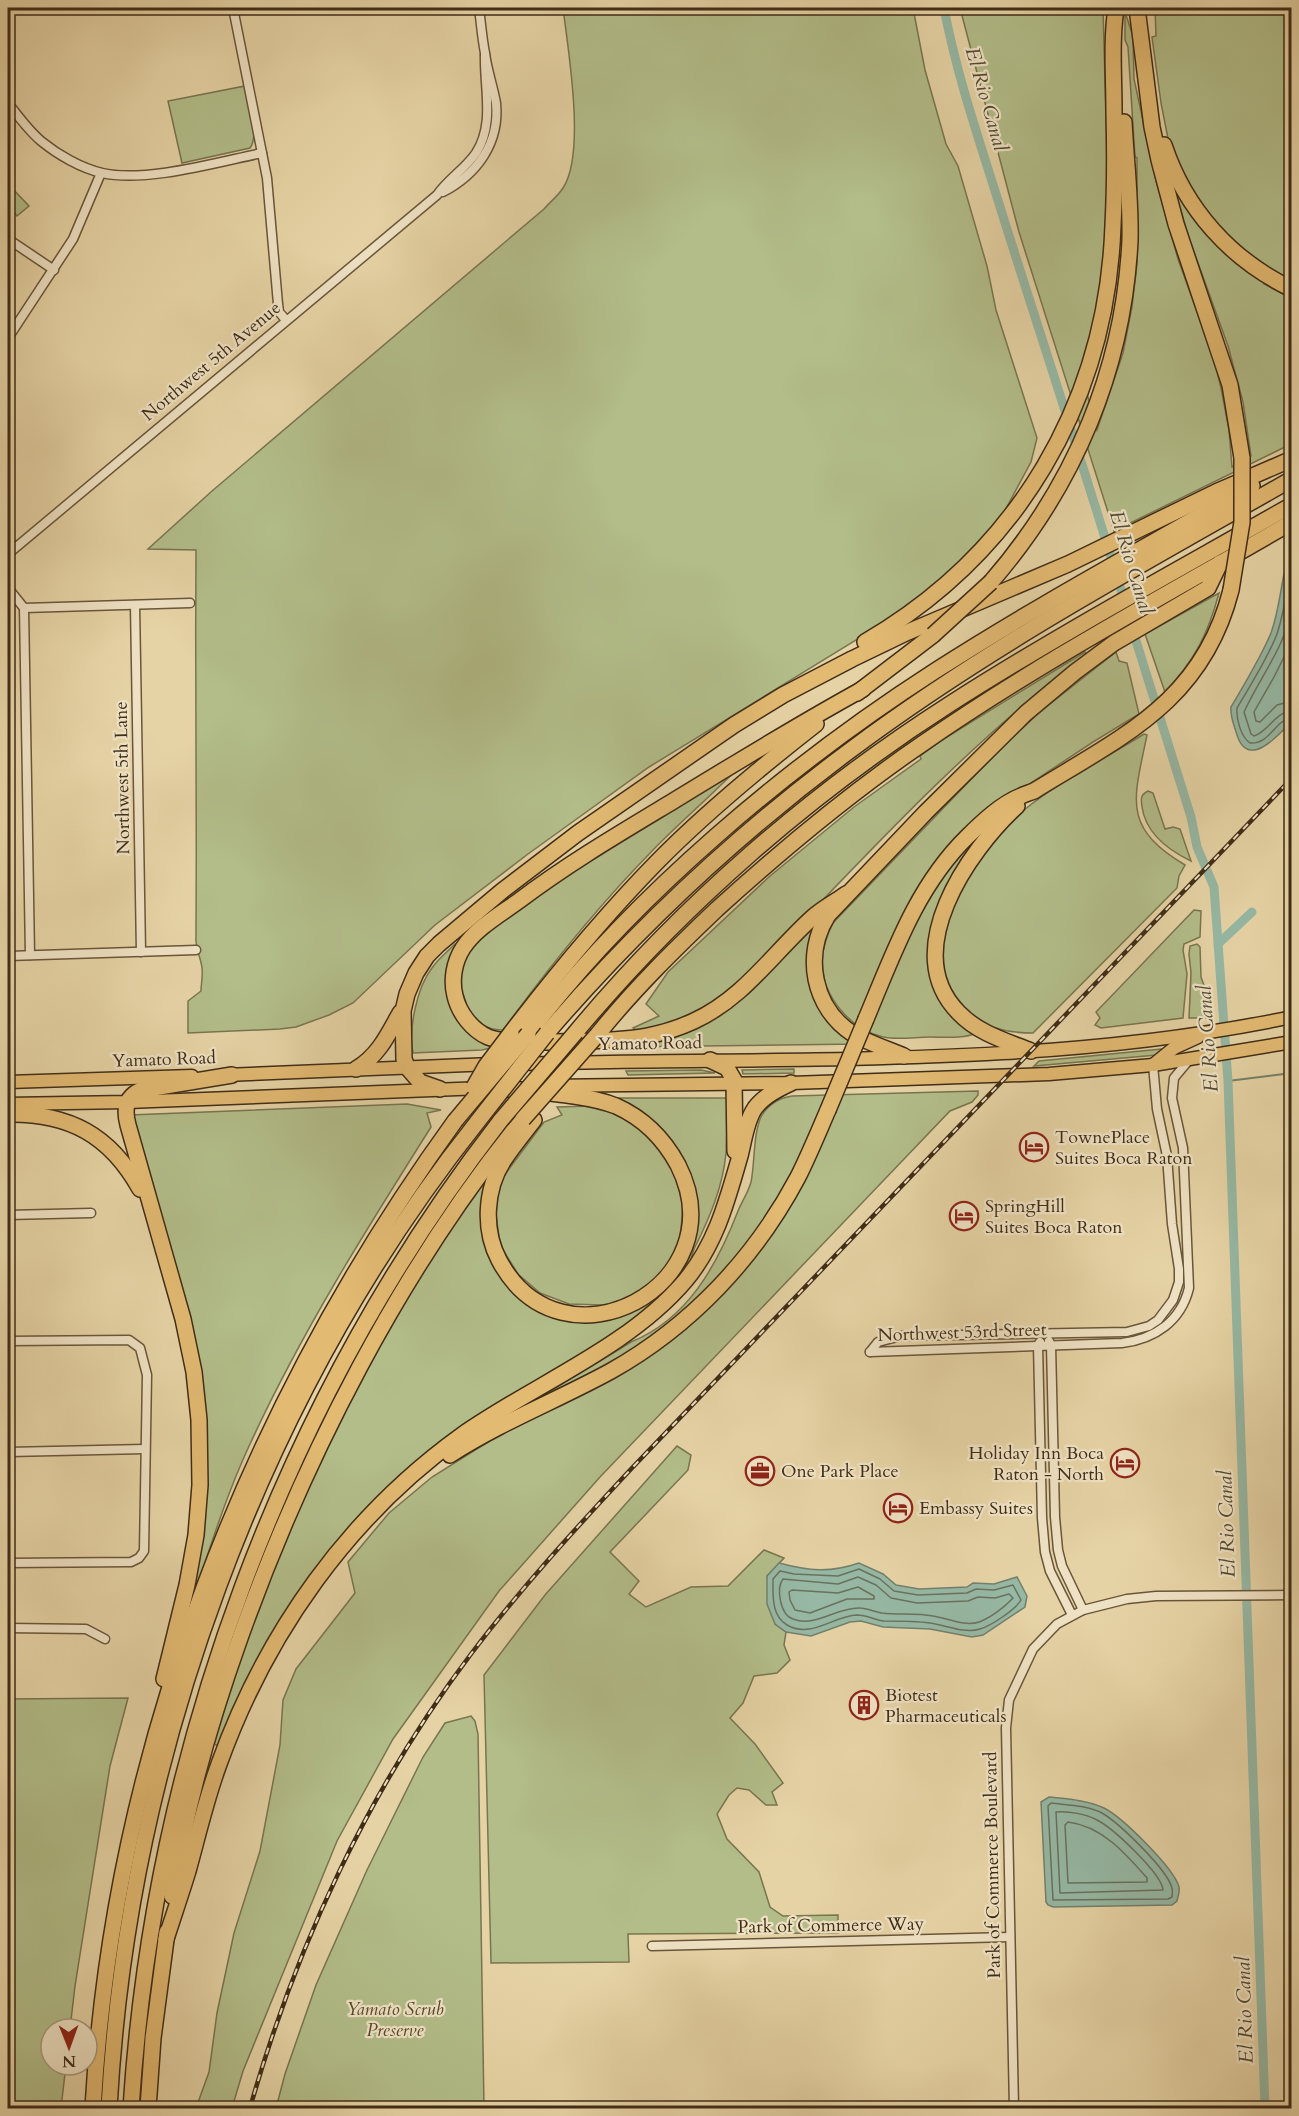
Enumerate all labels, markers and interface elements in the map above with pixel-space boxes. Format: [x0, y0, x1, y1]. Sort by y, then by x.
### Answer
water label: El Rio Canal [959, 44, 1014, 155]
street label: Northwest 5th Avenue [137, 296, 286, 427]
water label: El Rio Canal [1103, 507, 1160, 618]
street label: Northwest 5th Lane [109, 701, 136, 855]
water label: El Rio Canal [1190, 984, 1225, 1093]
street label: Yamato Road [598, 1030, 703, 1057]
street label: Yamato Road [112, 1045, 217, 1074]
place label: TownePlace Suites Boca Raton [1055, 1125, 1193, 1171]
hotel icon: TownePlace Suites Boca Raton [1018, 1131, 1050, 1163]
place label: SpringHill Suites Boca Raton [985, 1194, 1123, 1240]
hotel icon: SpringHill Suites Boca Raton [948, 1200, 980, 1232]
street label: Northwest 53rd Street [877, 1317, 1047, 1348]
place label: Holiday Inn Boca Raton - North [968, 1441, 1104, 1487]
hotel icon: Holiday Inn Boca Raton - North [1109, 1447, 1141, 1479]
office icon: One Park Place [744, 1455, 776, 1487]
place label: One Park Place [781, 1459, 899, 1484]
water label: El Rio Canal [1211, 1470, 1242, 1578]
hotel icon: Embassy Suites [882, 1492, 914, 1524]
place label: Embassy Suites [919, 1496, 1033, 1521]
place label: Biotest Pharmaceuticals [885, 1683, 1006, 1729]
building icon: Biotest Pharmaceuticals [848, 1689, 880, 1721]
street label: Park of Commerce Boulevard [978, 1751, 1007, 1979]
street label: Park of Commerce Way [738, 1911, 925, 1940]
water label: El Rio Canal [1229, 1956, 1260, 2064]
park label: Yamato Scrub Preserve [346, 1997, 444, 2043]
north arrow [39, 2017, 99, 2077]
text: N [62, 2050, 76, 2072]

